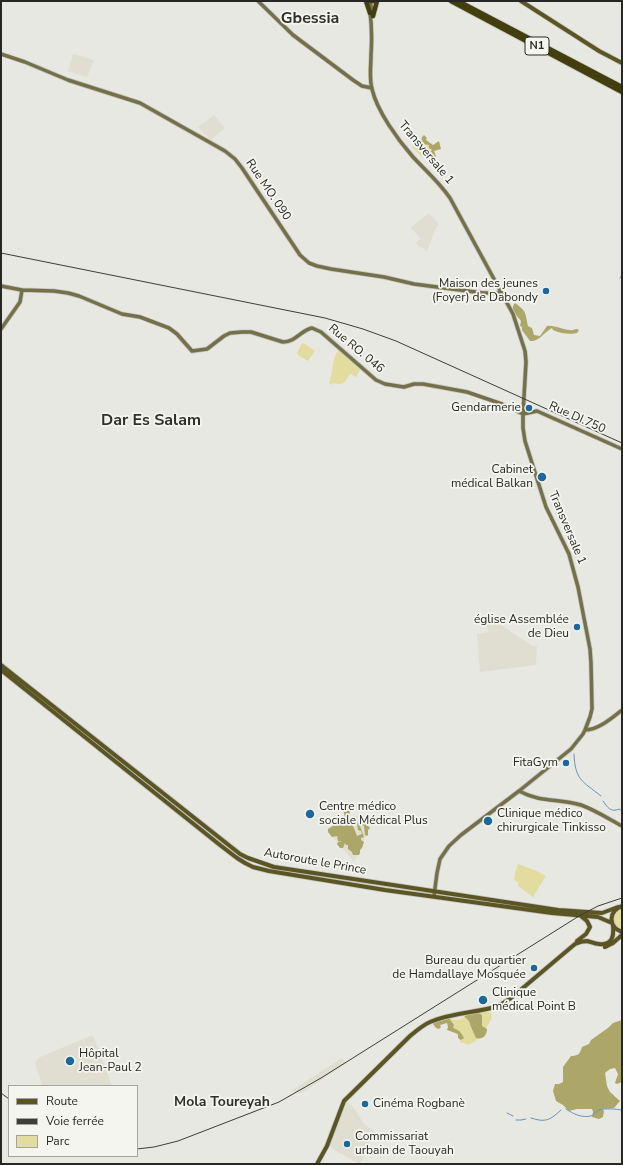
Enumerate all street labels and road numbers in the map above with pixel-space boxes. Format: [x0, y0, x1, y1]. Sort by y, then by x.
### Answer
road number: N1 [525, 37, 549, 55]
street label: Transversale 1 [395, 118, 457, 188]
street label: Rue MO. 090 [242, 157, 294, 223]
street label: Rue RO. 046 [325, 322, 387, 376]
street label: Rue DI.750 [546, 399, 608, 437]
street label: Transversale 1 [545, 489, 589, 567]
street label: Autoroute le Prince [263, 846, 367, 878]

